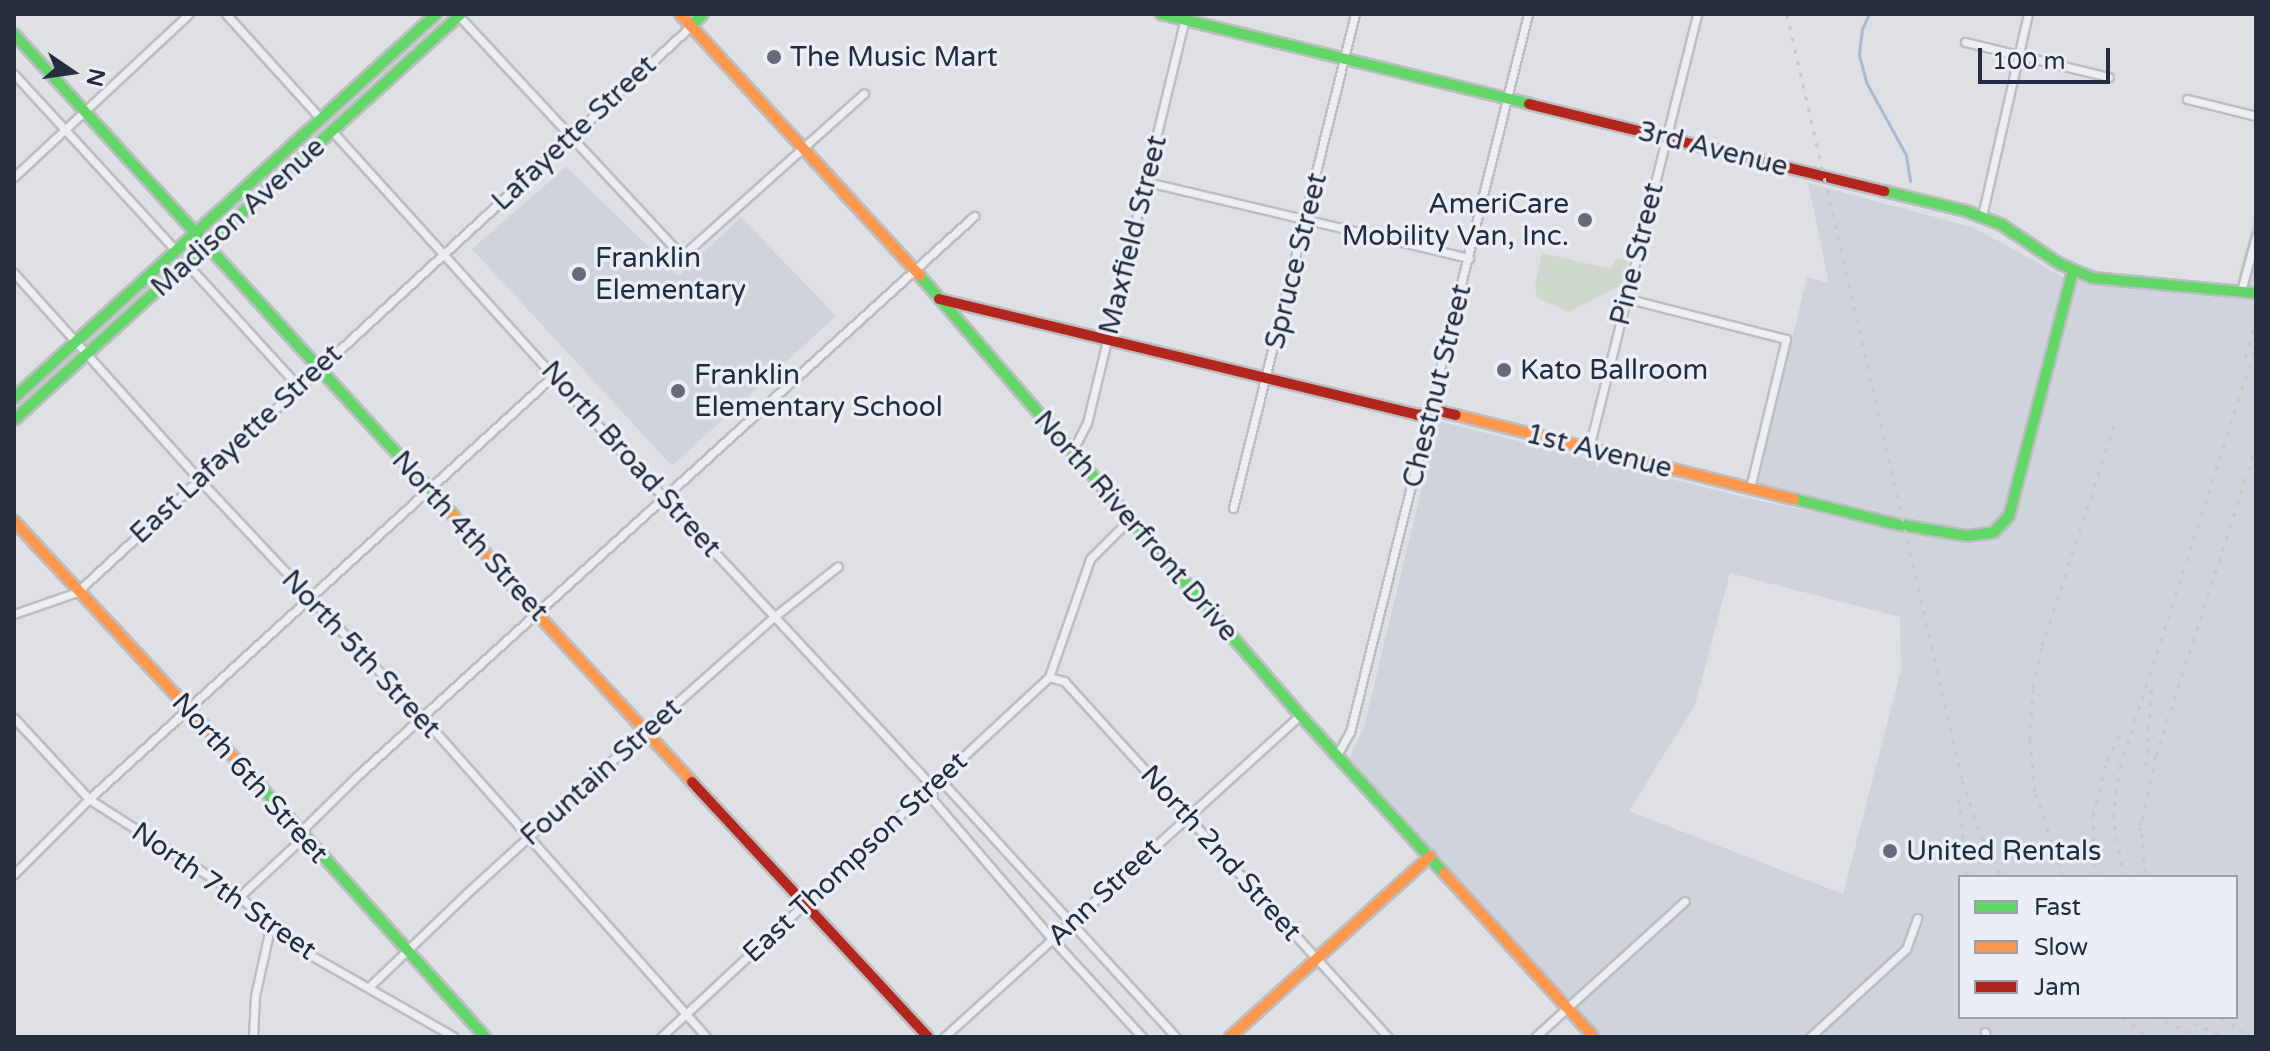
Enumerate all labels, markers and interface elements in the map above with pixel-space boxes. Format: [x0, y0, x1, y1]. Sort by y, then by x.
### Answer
north arrow [32, 32, 112, 112]
scale bar [1982, 32, 2114, 82]
place label: The Music Mart [790, 40, 998, 74]
text: 100 m [1992, 47, 2066, 76]
street label: Lafayette Street [485, 48, 663, 218]
marker: The Music Mart [765, 48, 783, 66]
text: N [81, 66, 110, 89]
street label: 3rd Avenue [1635, 114, 1791, 184]
street label: Madison Avenue [144, 130, 332, 304]
street label: Maxfield Street [1092, 132, 1174, 338]
street label: Spruce Street [1258, 169, 1334, 353]
street label: Pine Street [1603, 179, 1671, 329]
place label: AmeriCare Mobility Van, Inc. [1342, 187, 1569, 253]
marker: AmeriCare Mobility Van, Inc. [1576, 211, 1594, 229]
place label: Franklin Elementary [595, 241, 746, 307]
marker: Franklin Elementary [570, 265, 588, 283]
street label: Chestnut Street [1395, 281, 1479, 491]
street label: East Lafayette Street [123, 337, 349, 551]
place label: Kato Ballroom [1520, 353, 1708, 387]
street label: North Broad Street [534, 354, 728, 564]
place label: Franklin Elementary School [694, 358, 943, 424]
marker: Kato Ballroom [1495, 361, 1513, 379]
marker: Franklin Elementary School [669, 382, 687, 400]
street label: North Riverfront Drive [1027, 404, 1245, 648]
street label: 1st Avenue [1523, 417, 1675, 485]
street label: North 4th Street [385, 444, 555, 628]
street label: North 5th Street [275, 563, 447, 745]
street label: North 6th Street [165, 686, 335, 870]
street label: Fountain Street [514, 691, 688, 853]
street label: East Thompson Street [736, 745, 974, 969]
street label: North 2nd Street [1133, 758, 1309, 948]
street label: North 7th Street [125, 815, 323, 967]
street label: Ann Street [1041, 831, 1167, 953]
place label: United Rentals [1906, 834, 2101, 868]
marker: United Rentals [1881, 842, 1899, 860]
legend [1958, 875, 2238, 1019]
text: Fast [2034, 893, 2081, 922]
text: Slow [2034, 933, 2088, 962]
text: Jam [2034, 973, 2081, 1002]

